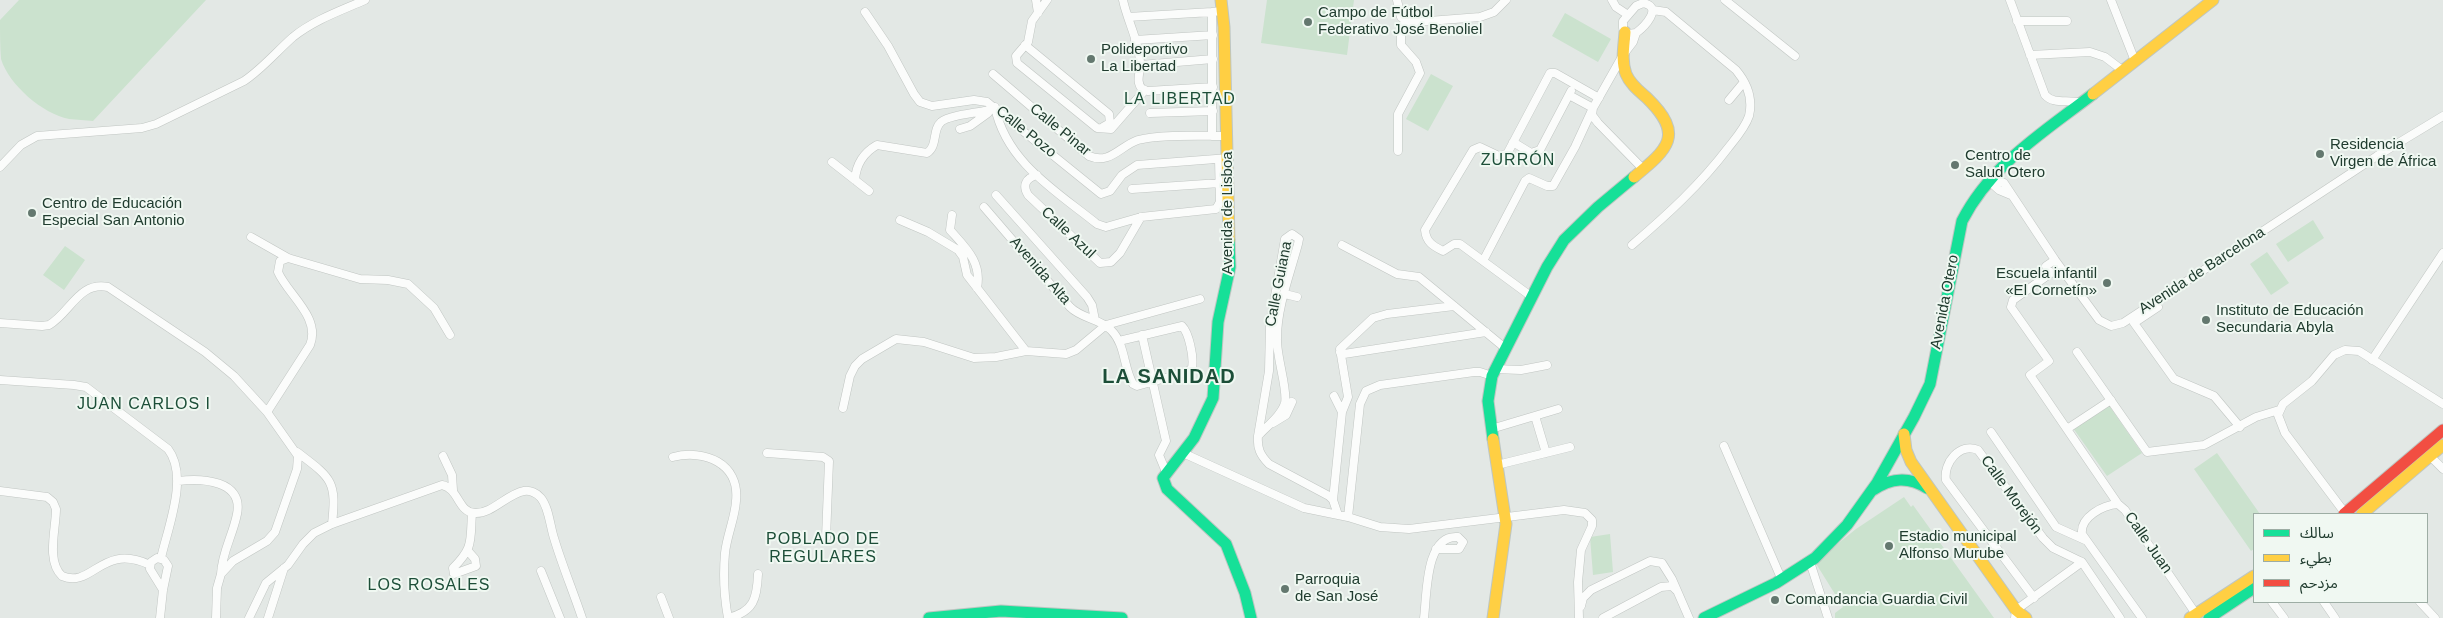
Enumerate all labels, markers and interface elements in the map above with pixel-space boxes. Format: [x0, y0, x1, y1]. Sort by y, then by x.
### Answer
place label: Campo de Fútbol Federativo José Benoliel [1318, 4, 1482, 39]
marker: Campo de Fútbol Federativo José Benoliel [1302, 16, 1314, 28]
place label: Polideportivo La Libertad [1101, 41, 1188, 76]
marker: Polideportivo La Libertad [1085, 53, 1097, 65]
district label: LA LIBERTAD [1123, 90, 1237, 110]
street label: Calle Pinar [1026, 100, 1094, 160]
street label: Calle Pozo [992, 102, 1060, 162]
place label: Residencia Virgen de África [2330, 136, 2436, 171]
place label: Centro de Salud Otero [1965, 147, 2045, 182]
marker: Residencia Virgen de África [2314, 148, 2326, 160]
street label: Avenida de Lisboa [1219, 151, 1237, 275]
district label: ZURRÓN [1480, 151, 1556, 171]
marker: Centro de Salud Otero [1949, 159, 1961, 171]
place label: Centro de Educación Especial San Antonio [42, 195, 185, 230]
street label: Calle Azul [1037, 203, 1099, 263]
marker: Centro de Educación Especial San Antonio [26, 207, 38, 219]
street label: Avenida de Barcelona [2136, 224, 2268, 318]
street label: Avenida Alta [1006, 233, 1074, 309]
street label: Calle Guiana [1262, 240, 1296, 328]
street label: Avenida Otero [1927, 253, 1963, 351]
place label: Escuela infantil «El Cornetín» [1996, 265, 2097, 300]
marker: Escuela infantil «El Cornetín» [2101, 277, 2113, 289]
place label: Instituto de Educación Secundaria Abyla [2216, 302, 2364, 337]
marker: Instituto de Educación Secundaria Abyla [2200, 314, 2212, 326]
district label: LA SANIDAD [1101, 365, 1237, 389]
district label: JUAN CARLOS I [75, 395, 213, 415]
street label: Calle Morejón [1977, 452, 2045, 538]
street label: Calle Juan [2120, 509, 2176, 577]
legend [2253, 513, 2428, 603]
text: سالك [2300, 524, 2334, 541]
place label: Estadio municipal Alfonso Murube [1899, 528, 2017, 563]
district label: POBLADO DE REGULARES [765, 530, 881, 568]
marker: Estadio municipal Alfonso Murube [1883, 540, 1895, 552]
text: بطيء [2300, 549, 2332, 566]
place label: Parroquia de San José [1295, 571, 1378, 606]
text: مزدحم [2300, 574, 2338, 591]
district label: LOS ROSALES [366, 576, 492, 596]
marker: Parroquia de San José [1279, 583, 1291, 595]
place label: Comandancia Guardia Civil [1785, 591, 1968, 609]
marker: Comandancia Guardia Civil [1769, 594, 1781, 606]

